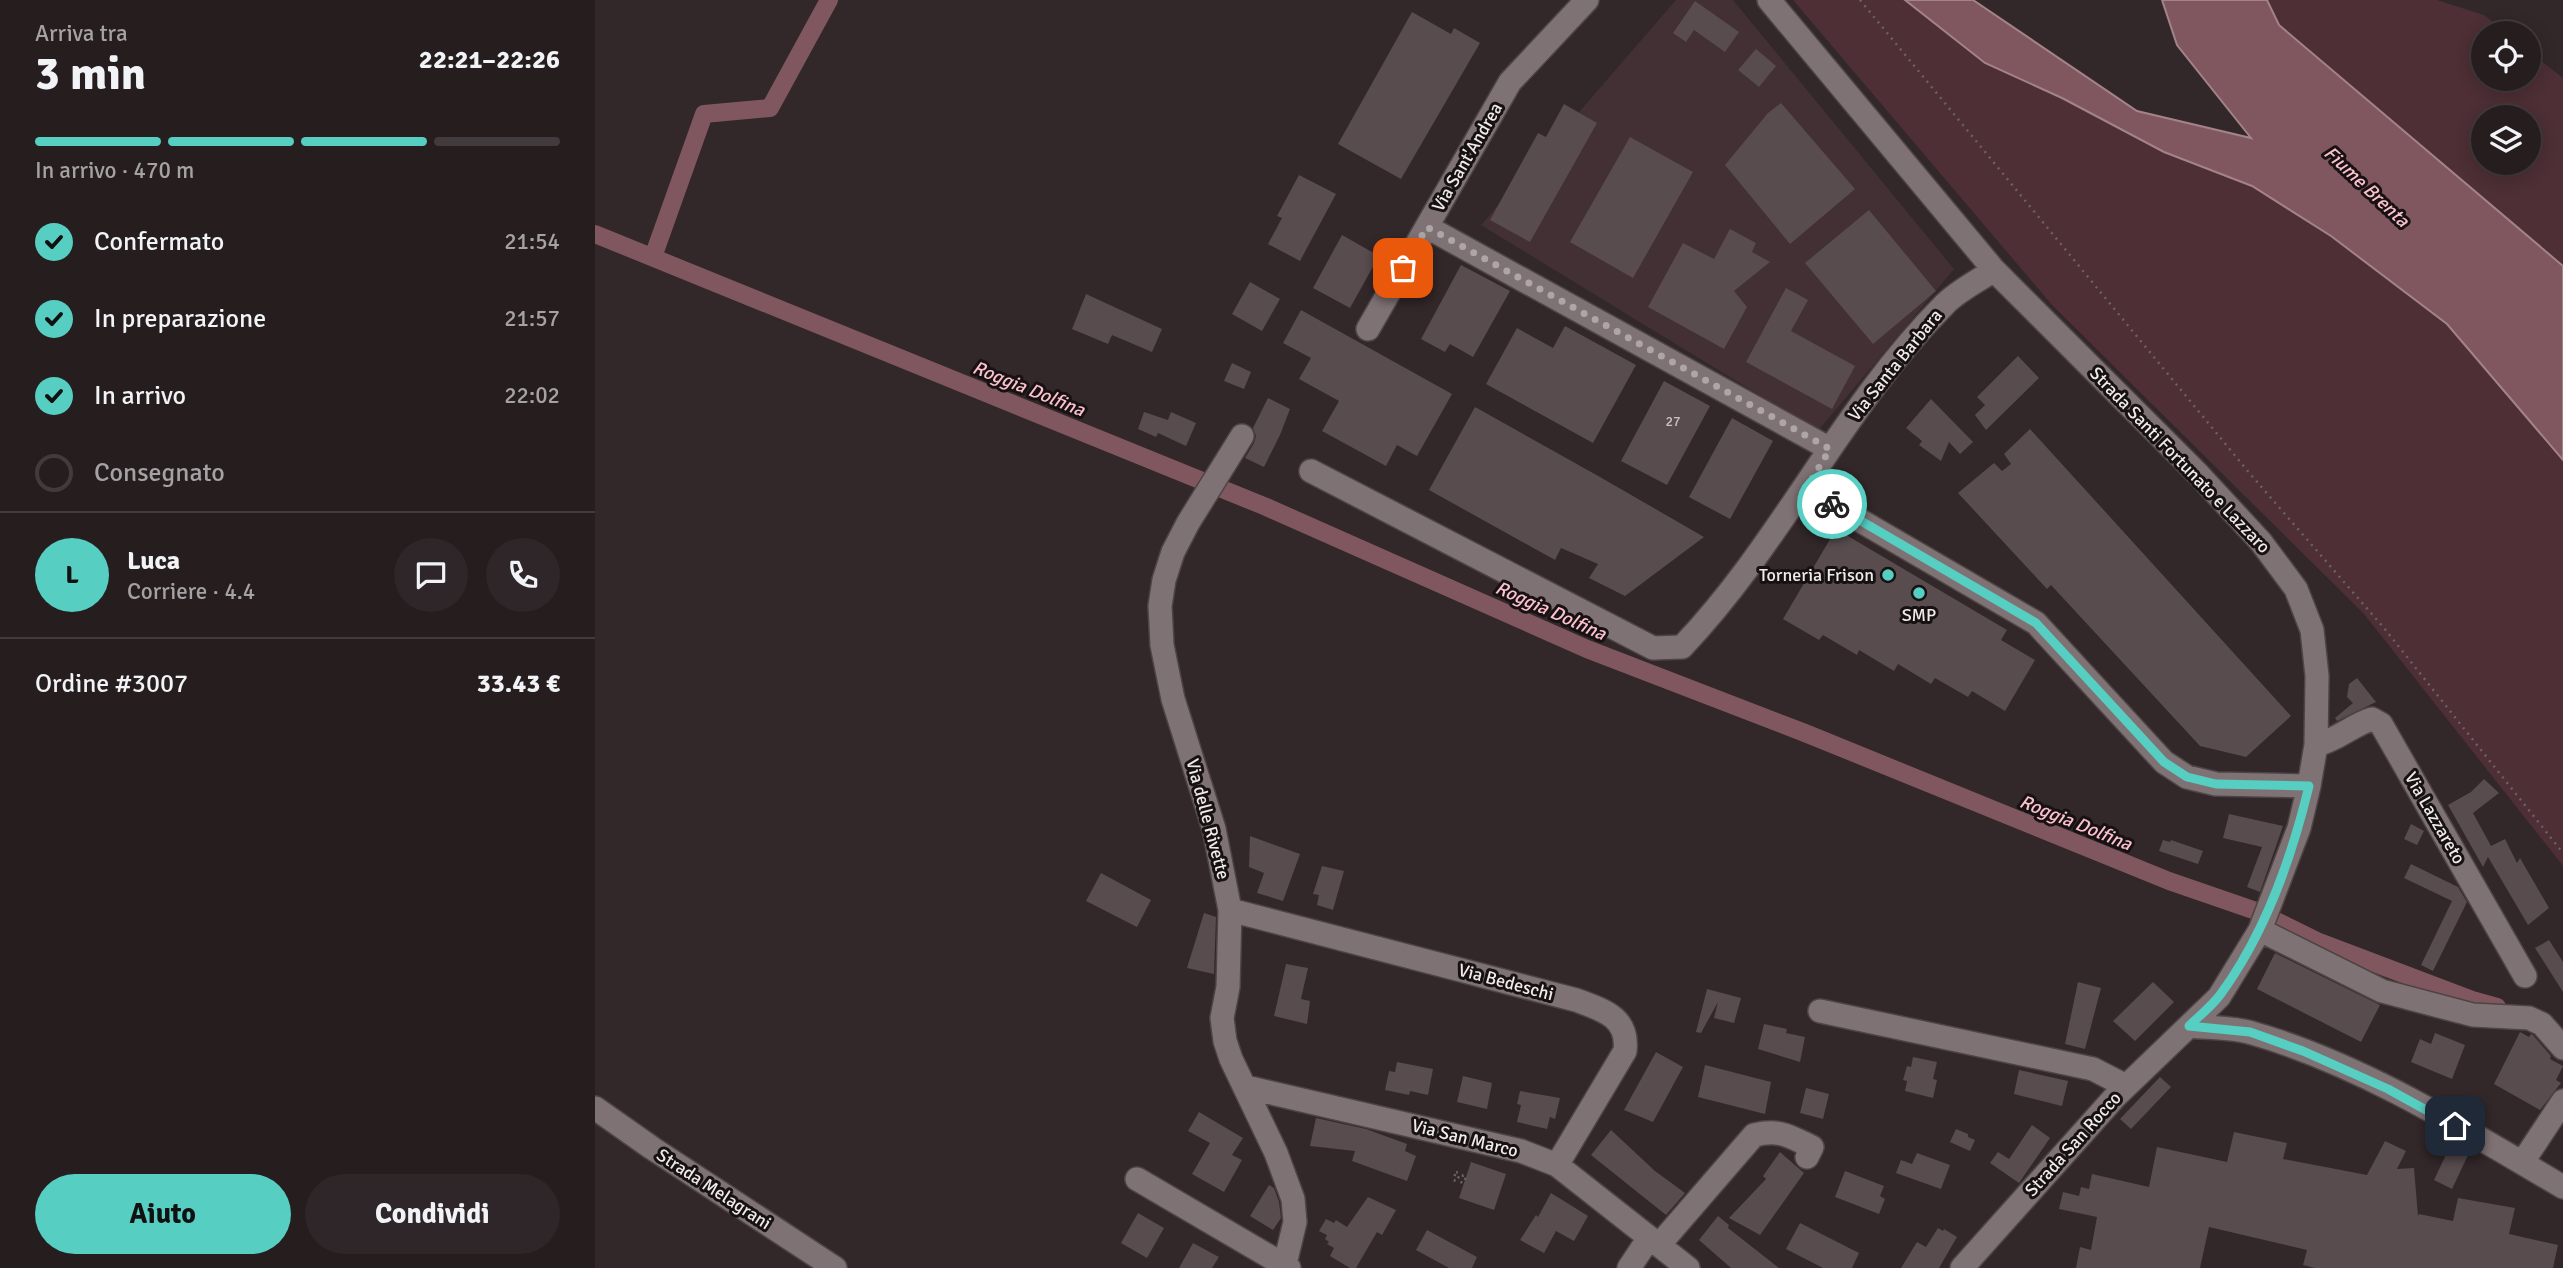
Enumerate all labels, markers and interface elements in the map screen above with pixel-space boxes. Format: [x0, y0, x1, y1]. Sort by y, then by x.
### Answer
text: Arriva tra [35, 19, 128, 48]
map controls [2471, 21, 2541, 175]
button: locate [2471, 21, 2541, 91]
text: 22:21–22:26 [419, 44, 560, 76]
text: 3 min [35, 46, 146, 102]
street label: Via Sant'Andrea [1427, 99, 1507, 215]
button: layers [2471, 105, 2541, 175]
water label: Fiume Brenta [2319, 141, 2415, 233]
text: In arrivo · 470 m [35, 156, 194, 185]
icon: check [35, 223, 73, 261]
text: Confermato [94, 226, 224, 258]
text: 21:54 [504, 227, 560, 256]
pin [1373, 238, 1433, 298]
icon: bag [1384, 249, 1422, 287]
icon: check [35, 300, 73, 338]
text: In preparazione [94, 303, 266, 335]
text: 21:57 [504, 304, 560, 333]
street label: Via Santa Barbara [1843, 305, 1947, 425]
water label: Roggia Dolfina [969, 356, 1089, 423]
street label: Strada Santi Fortunato e Lazzaro [2085, 362, 2275, 558]
icon: check [35, 377, 73, 415]
text: In arrivo [94, 380, 186, 412]
text: 22:02 [504, 381, 560, 410]
house number: 27 [1665, 413, 1681, 430]
text: Consegnato [94, 457, 225, 489]
courier [1797, 469, 1867, 539]
icon: bike [1813, 485, 1851, 523]
button: chat [394, 538, 468, 612]
button: phone [486, 538, 560, 612]
text: Luca [127, 545, 180, 577]
text: L [65, 559, 79, 591]
place label: Torneria Frison [1759, 564, 1874, 586]
marker: Torneria Frison [1880, 567, 1896, 583]
water label: Roggia Dolfina [1491, 576, 1611, 647]
text: Corriere · 4.4 [127, 577, 255, 606]
marker: SMP [1911, 585, 1927, 601]
place label: SMP [1902, 604, 1936, 626]
text: Ordine #3007 [35, 668, 188, 700]
text: 33.43 € [477, 668, 560, 700]
street label: Via delle Rivette [1181, 756, 1235, 882]
street label: Via Lazzareto [2400, 768, 2470, 868]
water label: Roggia Dolfina [2016, 790, 2136, 857]
street label: Via Bedeschi [1456, 959, 1556, 1005]
street label: Strada San Rocco [2020, 1087, 2126, 1201]
pin [2425, 1096, 2485, 1156]
icon: home [2436, 1107, 2474, 1145]
street label: Via San Marco [1410, 1114, 1520, 1162]
street label: Strada Melagrani [653, 1144, 775, 1234]
button: Aiuto [35, 1174, 291, 1254]
button: Condividi [305, 1174, 560, 1254]

